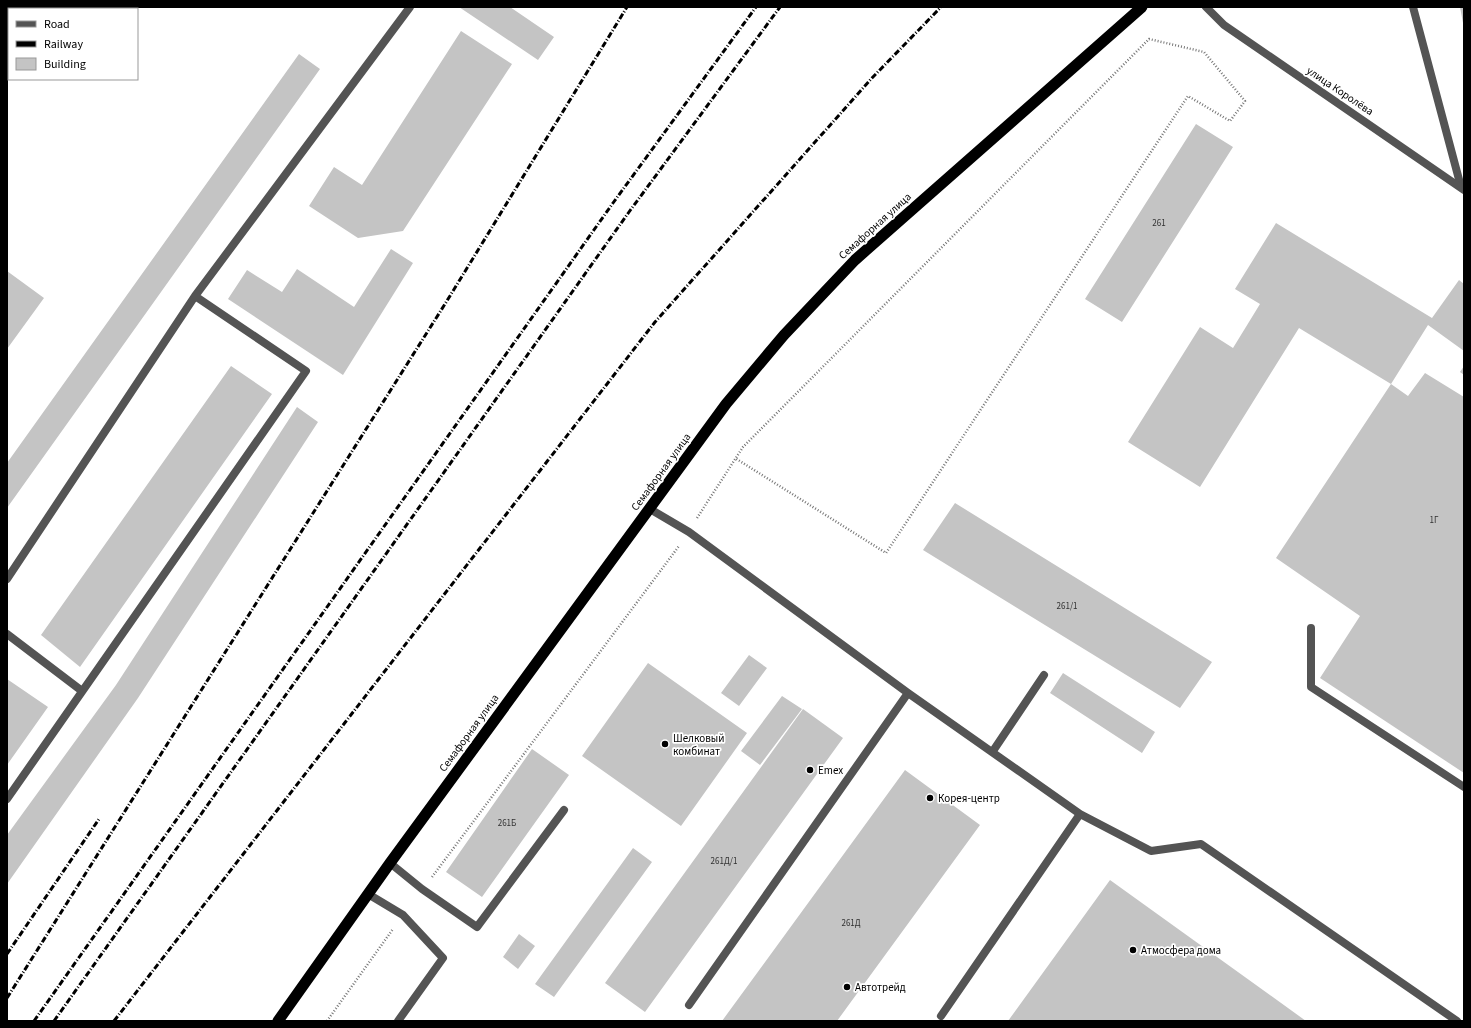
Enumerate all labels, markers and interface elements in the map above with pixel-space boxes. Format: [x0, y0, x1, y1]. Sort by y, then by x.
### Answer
legend [8, 8, 138, 80]
text: Road [44, 16, 70, 33]
text: Railway [44, 36, 83, 53]
text: Building [44, 56, 86, 73]
street label: улица Королёва [1304, 63, 1376, 119]
street label: Семафорная улица [835, 189, 915, 263]
house number: 261 [1152, 217, 1166, 230]
street label: Семафорная улица [628, 430, 694, 514]
house number: 1Г [1430, 514, 1439, 527]
house number: 261/1 [1056, 600, 1078, 613]
street label: Семафорная улица [436, 691, 502, 775]
place label: Шелковый комбинат [673, 731, 724, 759]
marker: Шелковый комбинат [660, 739, 670, 749]
place label: Emex [818, 763, 843, 778]
marker: Emex [805, 765, 815, 775]
place label: Корея-центр [938, 791, 1000, 806]
marker: Корея-центр [925, 793, 935, 803]
house number: 261Б [498, 817, 516, 830]
house number: 261Д/1 [711, 855, 737, 868]
house number: 261Д [841, 917, 861, 930]
place label: Атмосфера дома [1141, 943, 1221, 958]
marker: Атмосфера дома [1128, 945, 1138, 955]
place label: Автотрейд [855, 980, 906, 995]
marker: Автотрейд [842, 982, 852, 992]

